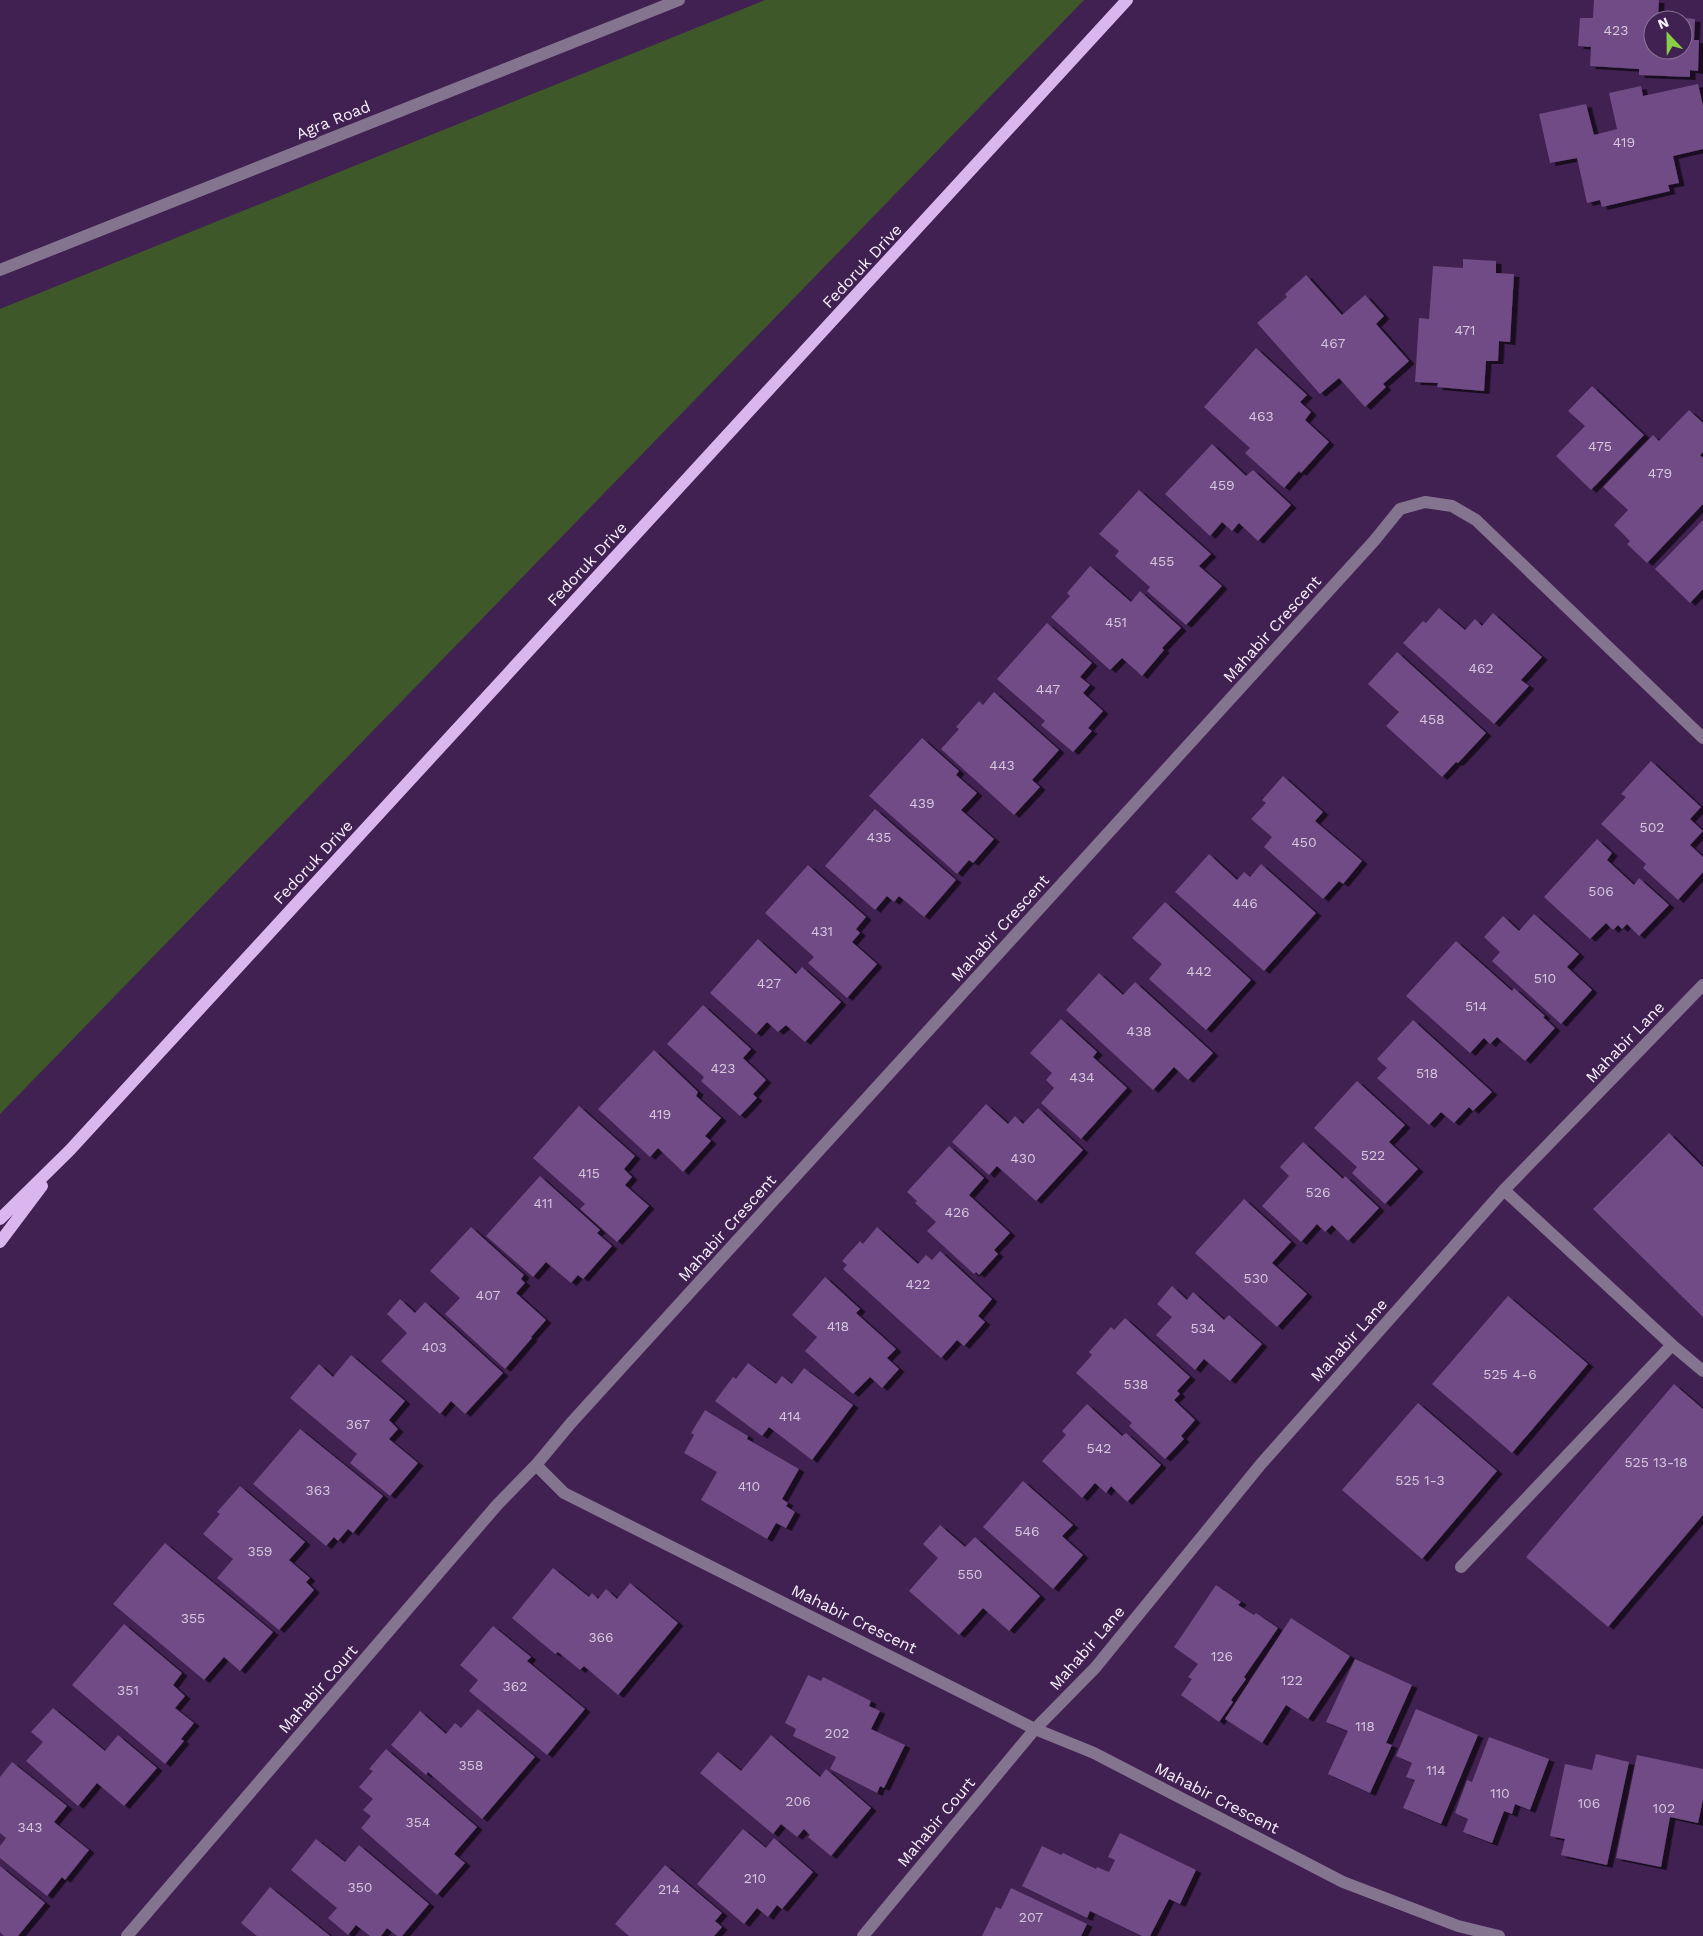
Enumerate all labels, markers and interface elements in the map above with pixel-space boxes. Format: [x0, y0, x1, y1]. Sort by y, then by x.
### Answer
north arrow [1643, 10, 1693, 60]
text: N [1655, 14, 1671, 32]
house number: 423 [1604, 22, 1628, 38]
street label: Agra Road [293, 96, 373, 144]
house number: 419 [1613, 134, 1635, 150]
street label: Fedoruk Drive [818, 220, 906, 312]
house number: 471 [1454, 322, 1476, 338]
house number: 467 [1321, 335, 1346, 351]
house number: 463 [1248, 408, 1274, 424]
house number: 475 [1588, 438, 1612, 454]
house number: 479 [1648, 465, 1672, 481]
house number: 459 [1209, 477, 1235, 493]
street label: Fedoruk Drive [543, 518, 631, 610]
house number: 455 [1150, 553, 1174, 569]
street label: Mahabir Crescent [1219, 571, 1325, 686]
house number: 451 [1105, 614, 1127, 630]
house number: 462 [1468, 660, 1494, 676]
house number: 447 [1036, 681, 1060, 697]
house number: 458 [1419, 711, 1445, 727]
house number: 443 [989, 757, 1015, 773]
house number: 439 [909, 795, 935, 811]
street label: Fedoruk Drive [269, 816, 357, 908]
house number: 502 [1639, 819, 1665, 835]
house number: 435 [867, 829, 891, 845]
house number: 450 [1291, 834, 1317, 850]
street label: Mahabir Crescent [947, 870, 1053, 985]
house number: 506 [1588, 883, 1614, 899]
house number: 446 [1232, 895, 1258, 911]
house number: 431 [811, 923, 833, 939]
house number: 442 [1186, 963, 1212, 979]
house number: 510 [1534, 970, 1556, 986]
house number: 427 [757, 975, 781, 991]
house number: 514 [1465, 998, 1487, 1014]
street label: Mahabir Lane [1582, 998, 1668, 1086]
house number: 438 [1126, 1023, 1152, 1039]
house number: 423 [711, 1060, 735, 1076]
house number: 518 [1416, 1065, 1438, 1081]
house number: 434 [1069, 1069, 1095, 1085]
house number: 419 [649, 1106, 671, 1122]
house number: 522 [1361, 1147, 1385, 1163]
house number: 430 [1010, 1150, 1036, 1166]
house number: 415 [578, 1165, 600, 1181]
street label: Mahabir Crescent [674, 1170, 780, 1285]
house number: 526 [1306, 1184, 1330, 1200]
house number: 411 [533, 1195, 553, 1211]
house number: 426 [944, 1204, 970, 1220]
house number: 530 [1243, 1270, 1269, 1286]
house number: 422 [906, 1276, 930, 1292]
house number: 407 [476, 1287, 501, 1303]
street label: Mahabir Lane [1307, 1295, 1391, 1385]
house number: 418 [827, 1318, 849, 1334]
house number: 534 [1191, 1320, 1215, 1336]
house number: 403 [421, 1339, 447, 1355]
house number: 525 4-6 [1483, 1366, 1537, 1382]
house number: 538 [1124, 1376, 1148, 1392]
house number: 414 [779, 1408, 801, 1424]
house number: 367 [346, 1416, 370, 1432]
house number: 542 [1087, 1440, 1111, 1456]
house number: 525 13-18 [1624, 1454, 1688, 1470]
house number: 525 1-3 [1395, 1472, 1445, 1488]
house number: 410 [738, 1478, 760, 1494]
house number: 363 [306, 1482, 330, 1498]
house number: 546 [1014, 1523, 1040, 1539]
house number: 359 [248, 1543, 272, 1559]
house number: 550 [957, 1566, 983, 1582]
street label: Mahabir Crescent [788, 1580, 920, 1658]
street label: Mahabir Lane [1045, 1602, 1129, 1694]
house number: 355 [181, 1610, 205, 1626]
house number: 366 [588, 1629, 614, 1645]
street label: Mahabir Court [275, 1641, 362, 1737]
house number: 126 [1211, 1648, 1233, 1664]
house number: 122 [1281, 1672, 1303, 1688]
house number: 362 [503, 1678, 527, 1694]
house number: 351 [117, 1682, 139, 1698]
house number: 118 [1355, 1718, 1375, 1734]
house number: 202 [824, 1725, 850, 1741]
house number: 358 [459, 1757, 483, 1773]
street label: Mahabir Crescent [1152, 1758, 1283, 1838]
house number: 114 [1426, 1762, 1446, 1778]
street label: Mahabir Court [893, 1773, 979, 1871]
house number: 110 [1490, 1785, 1510, 1801]
house number: 206 [785, 1793, 811, 1809]
house number: 106 [1578, 1795, 1600, 1811]
house number: 102 [1653, 1800, 1675, 1816]
house number: 354 [406, 1814, 430, 1830]
house number: 343 [18, 1819, 42, 1835]
house number: 210 [744, 1870, 766, 1886]
house number: 350 [347, 1879, 373, 1895]
house number: 214 [658, 1881, 680, 1897]
house number: 207 [1019, 1909, 1043, 1925]

